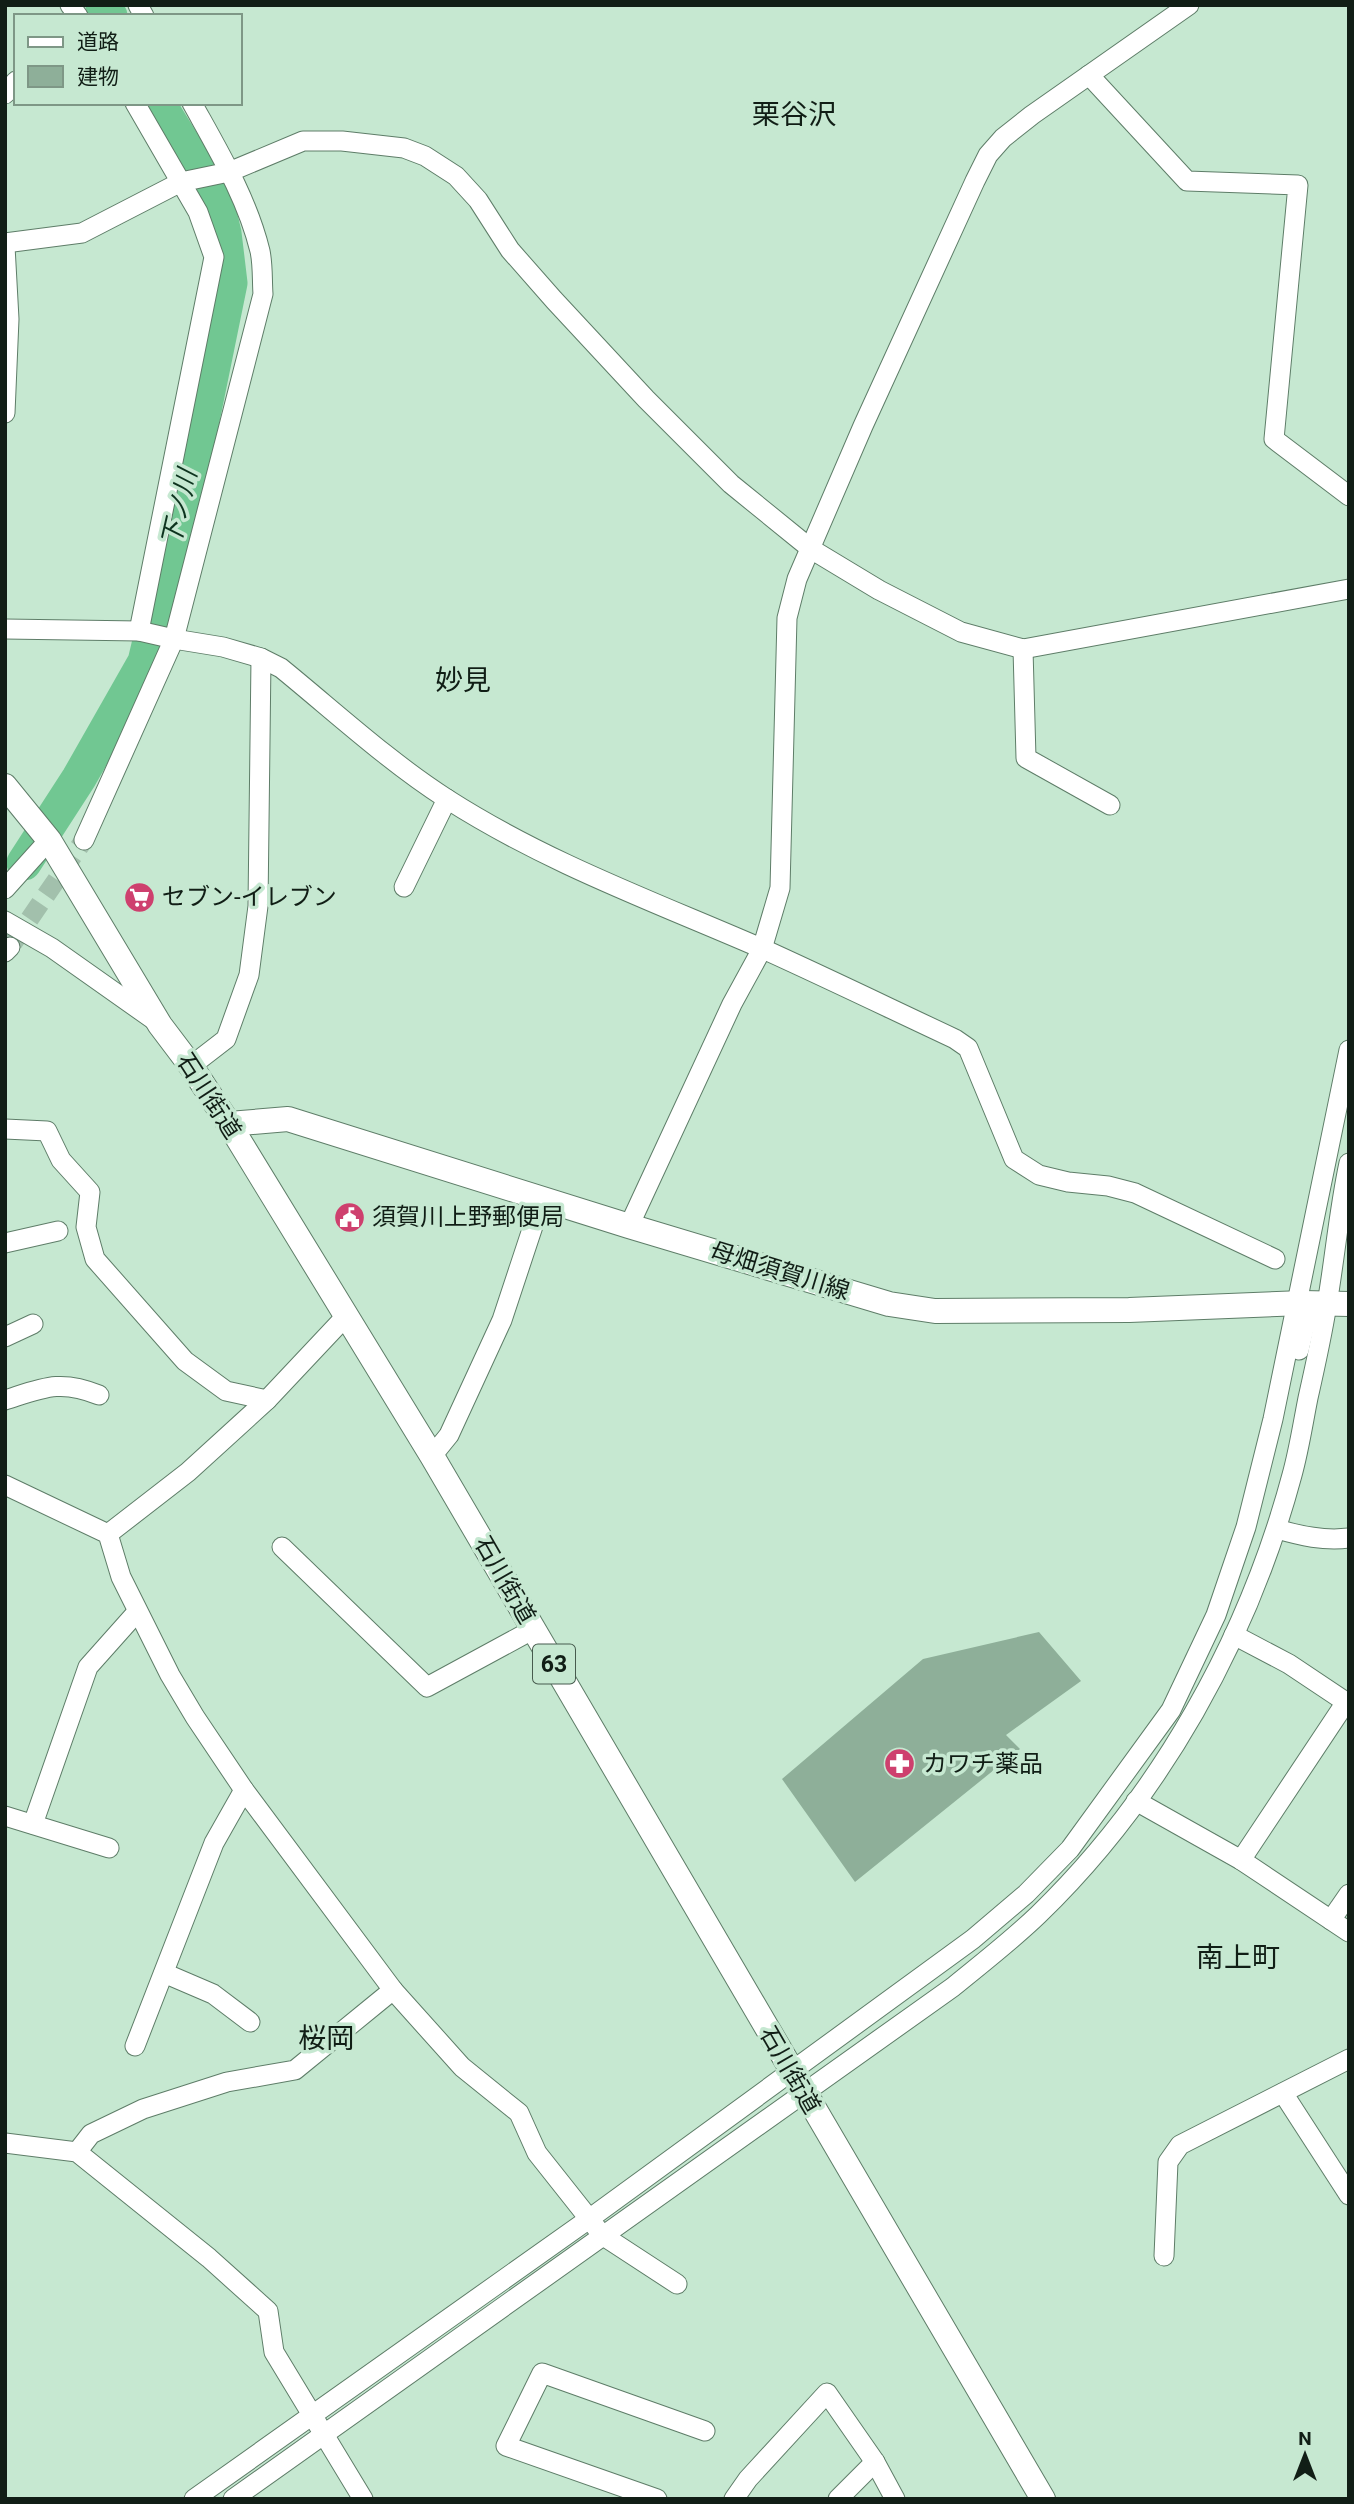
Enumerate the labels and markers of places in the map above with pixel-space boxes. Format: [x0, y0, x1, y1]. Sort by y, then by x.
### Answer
supermarket icon: セブン-イレブン [122, 880, 156, 914]
place label: セブン-イレブン [162, 883, 337, 911]
public building icon: 須賀川上野郵便局 [332, 1200, 366, 1234]
place label: 須賀川上野郵便局 [372, 1203, 564, 1231]
pharmacy icon: カワチ薬品 [883, 1747, 917, 1781]
place label: カワチ薬品 [923, 1750, 1043, 1778]

